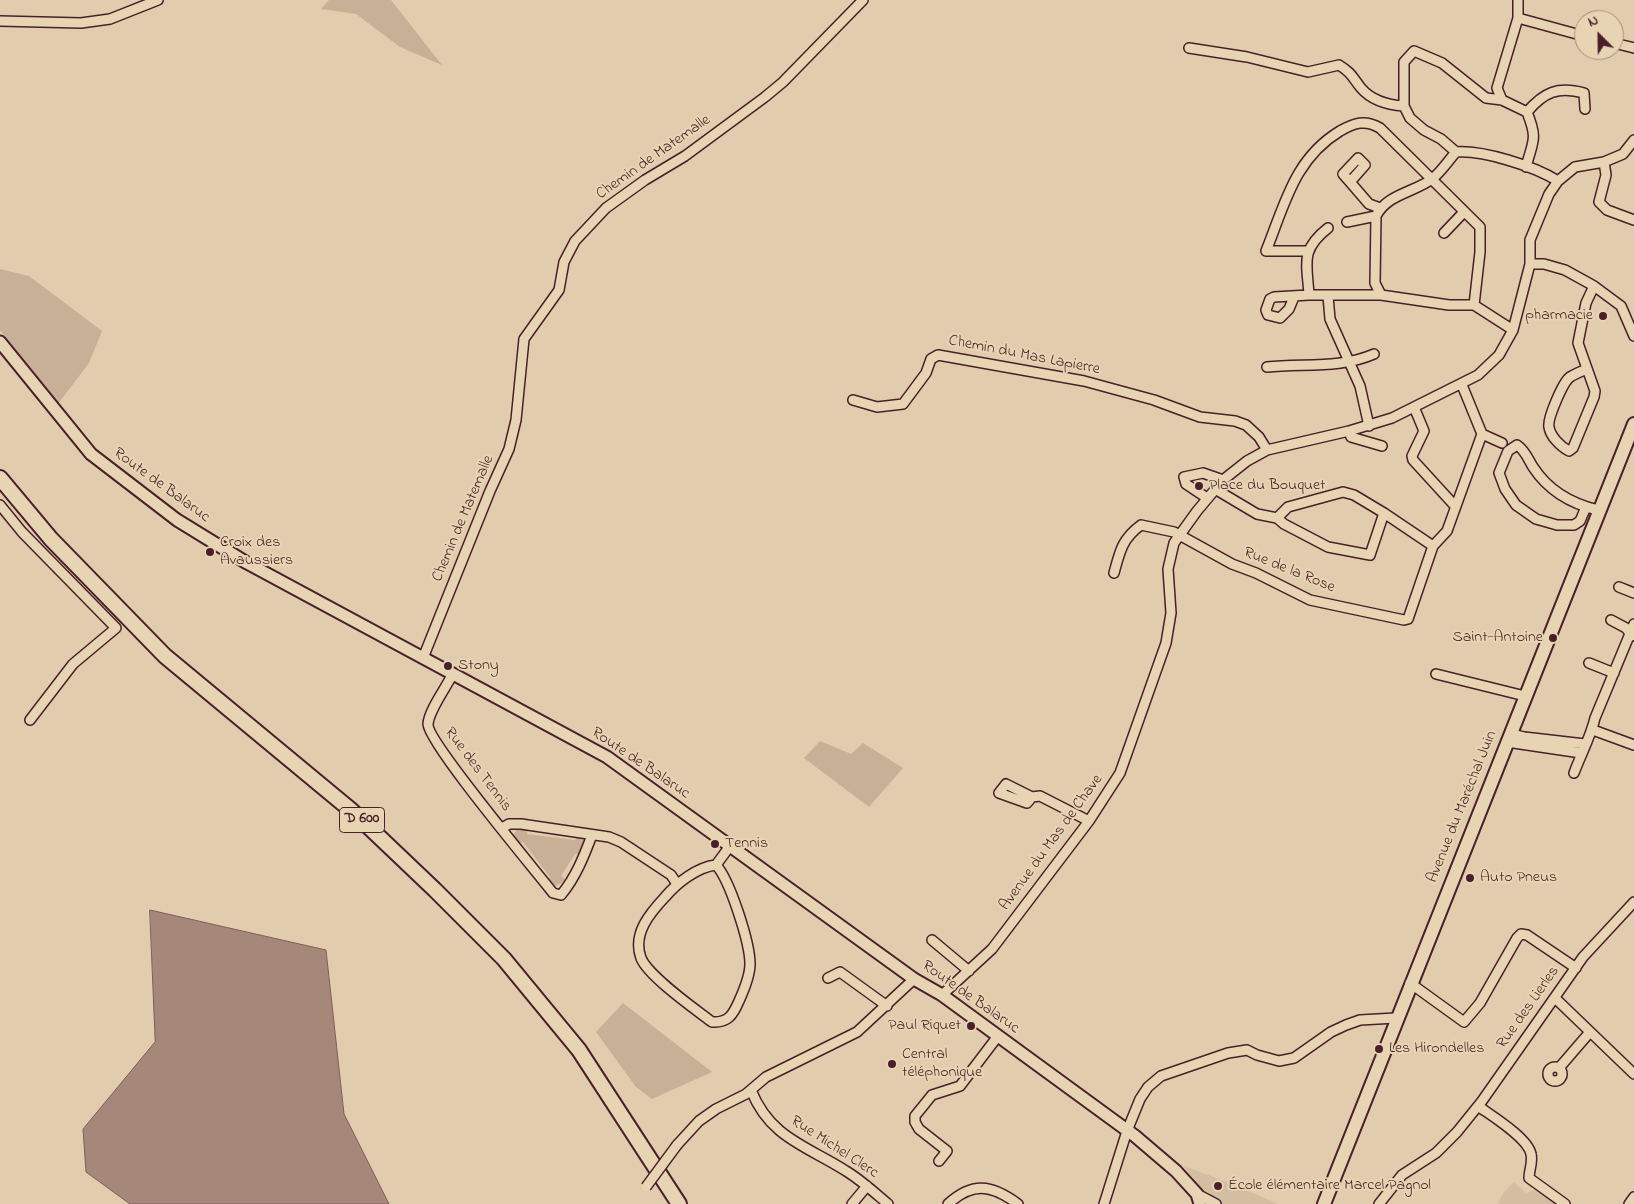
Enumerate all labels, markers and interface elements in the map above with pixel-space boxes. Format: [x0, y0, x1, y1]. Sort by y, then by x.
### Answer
north arrow [1574, 10, 1624, 60]
text: N [1585, 10, 1602, 33]
street label: Chemin de Matemalle [593, 111, 715, 205]
place label: pharmacie [1525, 306, 1593, 326]
marker: pharmacie [1597, 310, 1609, 322]
street label: Chemin du Mas Lapierre [947, 332, 1101, 380]
street label: Route de Balaruc [109, 444, 213, 528]
street label: Chemin de Matemalle [429, 453, 499, 585]
place label: Place du Bouquet [1209, 476, 1325, 496]
marker: Place du Bouquet [1193, 480, 1205, 492]
place label: Croix des Avaussiers [220, 533, 293, 571]
street label: Rue de la Rose [1240, 544, 1338, 598]
marker: Croix des Avaussiers [204, 546, 216, 558]
place label: Saint-Antoine [1453, 628, 1543, 648]
marker: Saint-Antoine [1547, 632, 1559, 644]
place label: Stony [458, 656, 499, 676]
marker: Stony [442, 660, 454, 672]
street label: Rue des Tennis [439, 724, 515, 816]
street label: Route de Balaruc [587, 724, 693, 804]
street label: Avenue du Maréchal Juin [1424, 728, 1502, 886]
street label: Avenue du Mas de Chave [996, 771, 1108, 915]
road number: D 600 [340, 808, 384, 832]
place label: Tennis [725, 834, 768, 854]
marker: Tennis [709, 838, 721, 850]
place label: Auto Pneus [1480, 868, 1557, 888]
marker: Auto Pneus [1464, 872, 1476, 884]
street label: Route de Balaruc [917, 957, 1023, 1039]
street label: Rue des Lierles [1494, 963, 1564, 1053]
place label: Paul Riquet [888, 1016, 961, 1036]
marker: Paul Riquet [965, 1020, 977, 1032]
place label: Les Hirondelles [1389, 1039, 1484, 1059]
marker: Les Hirondelles [1373, 1043, 1385, 1055]
place label: Central téléphonique [902, 1045, 982, 1083]
marker: Central téléphonique [886, 1058, 898, 1070]
street label: Rue Michel Clerc [786, 1112, 882, 1184]
place label: École élémentaire Marcel Pagnol [1228, 1176, 1431, 1196]
marker: École élémentaire Marcel Pagnol [1212, 1180, 1224, 1192]

